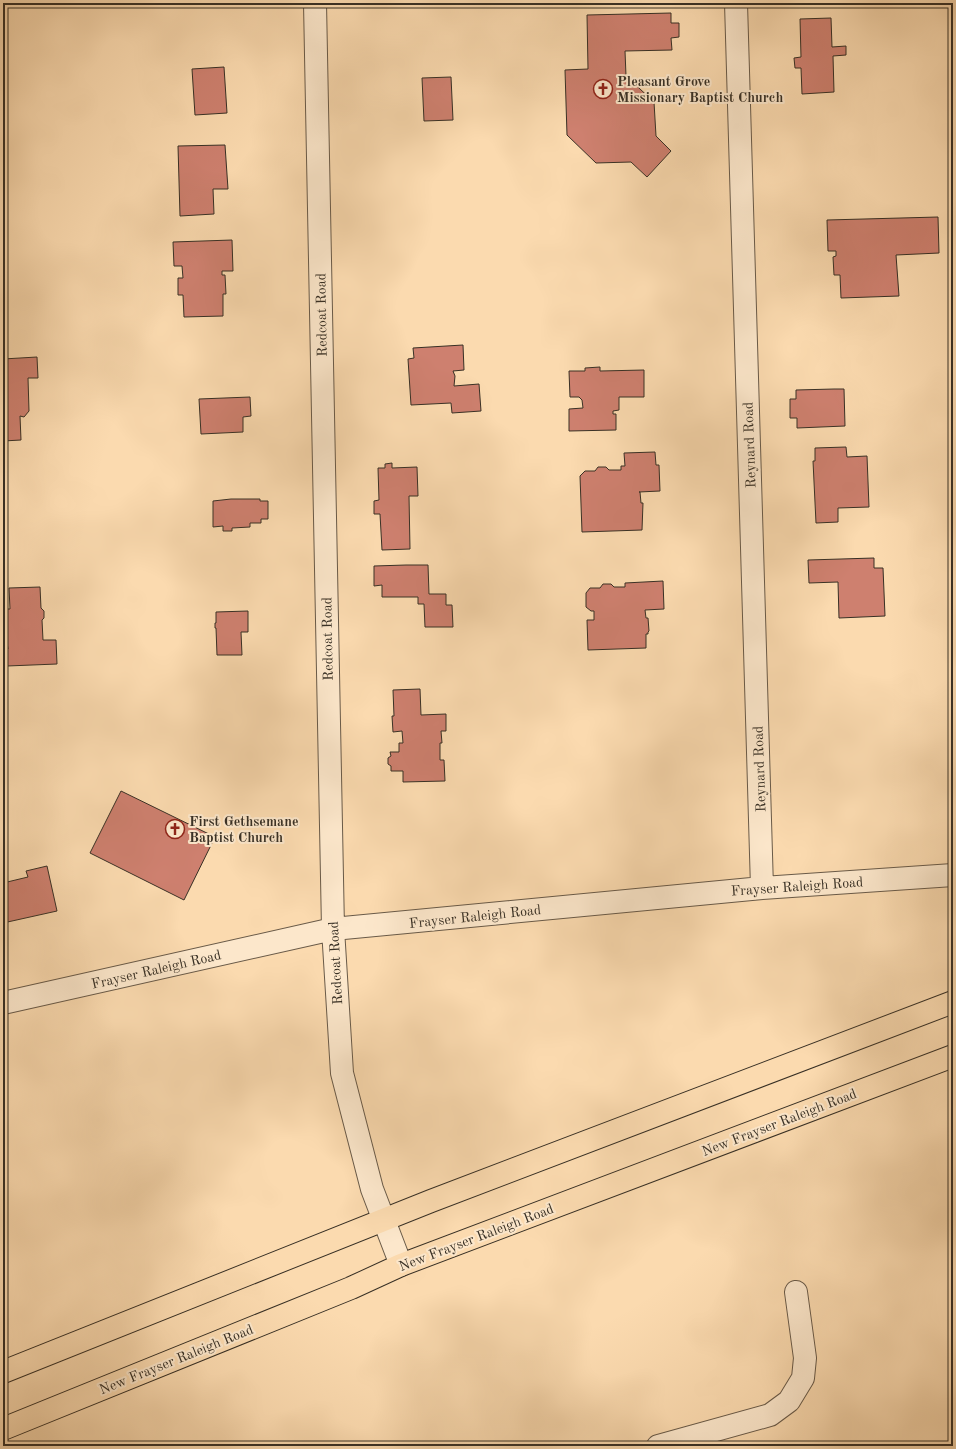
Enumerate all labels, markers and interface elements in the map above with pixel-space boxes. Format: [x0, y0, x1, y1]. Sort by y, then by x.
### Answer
place label: Pleasant Grove Missionary Baptist Church [617, 75, 783, 105]
church icon: Pleasant Grove Missionary Baptist Church [592, 78, 614, 100]
street label: Redcoat Road [314, 273, 330, 357]
street label: Reynard Road [741, 401, 759, 488]
street label: Redcoat Road [320, 597, 336, 681]
street label: Reynard Road [751, 725, 769, 812]
place label: First Gethsemane Baptist Church [189, 815, 299, 845]
church icon: First Gethsemane Baptist Church [164, 818, 186, 840]
street label: Frayser Raleigh Road [730, 875, 864, 899]
street label: Frayser Raleigh Road [408, 903, 542, 931]
street label: Redcoat Road [327, 921, 345, 1005]
street label: Frayser Raleigh Road [90, 948, 222, 992]
street label: New Frayser Raleigh Road [700, 1087, 859, 1159]
street label: New Frayser Raleigh Road [397, 1202, 556, 1274]
street label: New Frayser Raleigh Road [97, 1323, 255, 1397]

